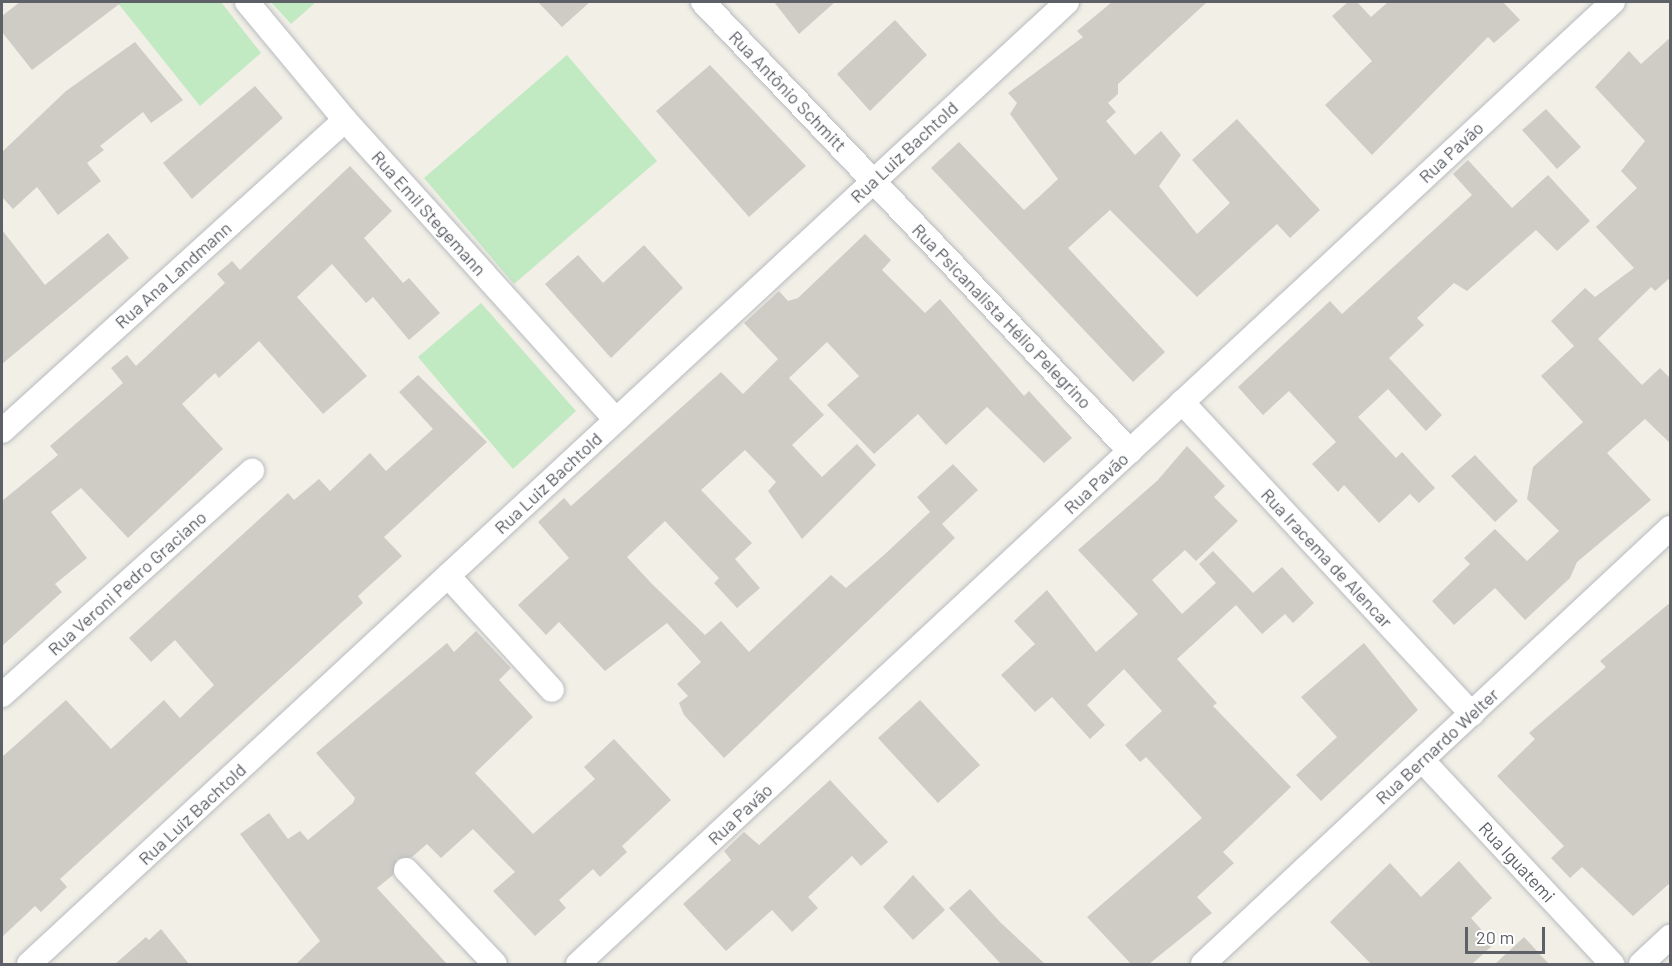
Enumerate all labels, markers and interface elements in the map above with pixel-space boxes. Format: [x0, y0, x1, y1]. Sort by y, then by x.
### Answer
street label: Rua Antônio Schmitt [725, 26, 851, 156]
street label: Rua Luiz Bachtold [846, 97, 962, 207]
street label: Rua Pavão [1414, 117, 1488, 187]
street label: Rua Emil Stegemann [367, 146, 491, 280]
street label: Rua Ana Landmann [110, 217, 236, 333]
street label: Rua Psicanalista Hélio Pelegrino [908, 219, 1096, 413]
street label: Rua Luiz Bachtold [490, 428, 606, 538]
street label: Rua Pavão [1059, 448, 1133, 518]
street label: Rua Iracema de Alencar [1257, 484, 1397, 632]
street label: Rua Veroni Pedro Graciano [43, 506, 211, 660]
street label: Rua Bernardo Welter [1371, 683, 1503, 809]
street label: Rua Luiz Bachtold [134, 759, 250, 869]
street label: Rua Pavão [703, 779, 777, 849]
street label: Rua Iguatemi [1474, 817, 1560, 907]
scale bar [1468, 915, 1548, 953]
text: 20 m [1476, 926, 1514, 948]

